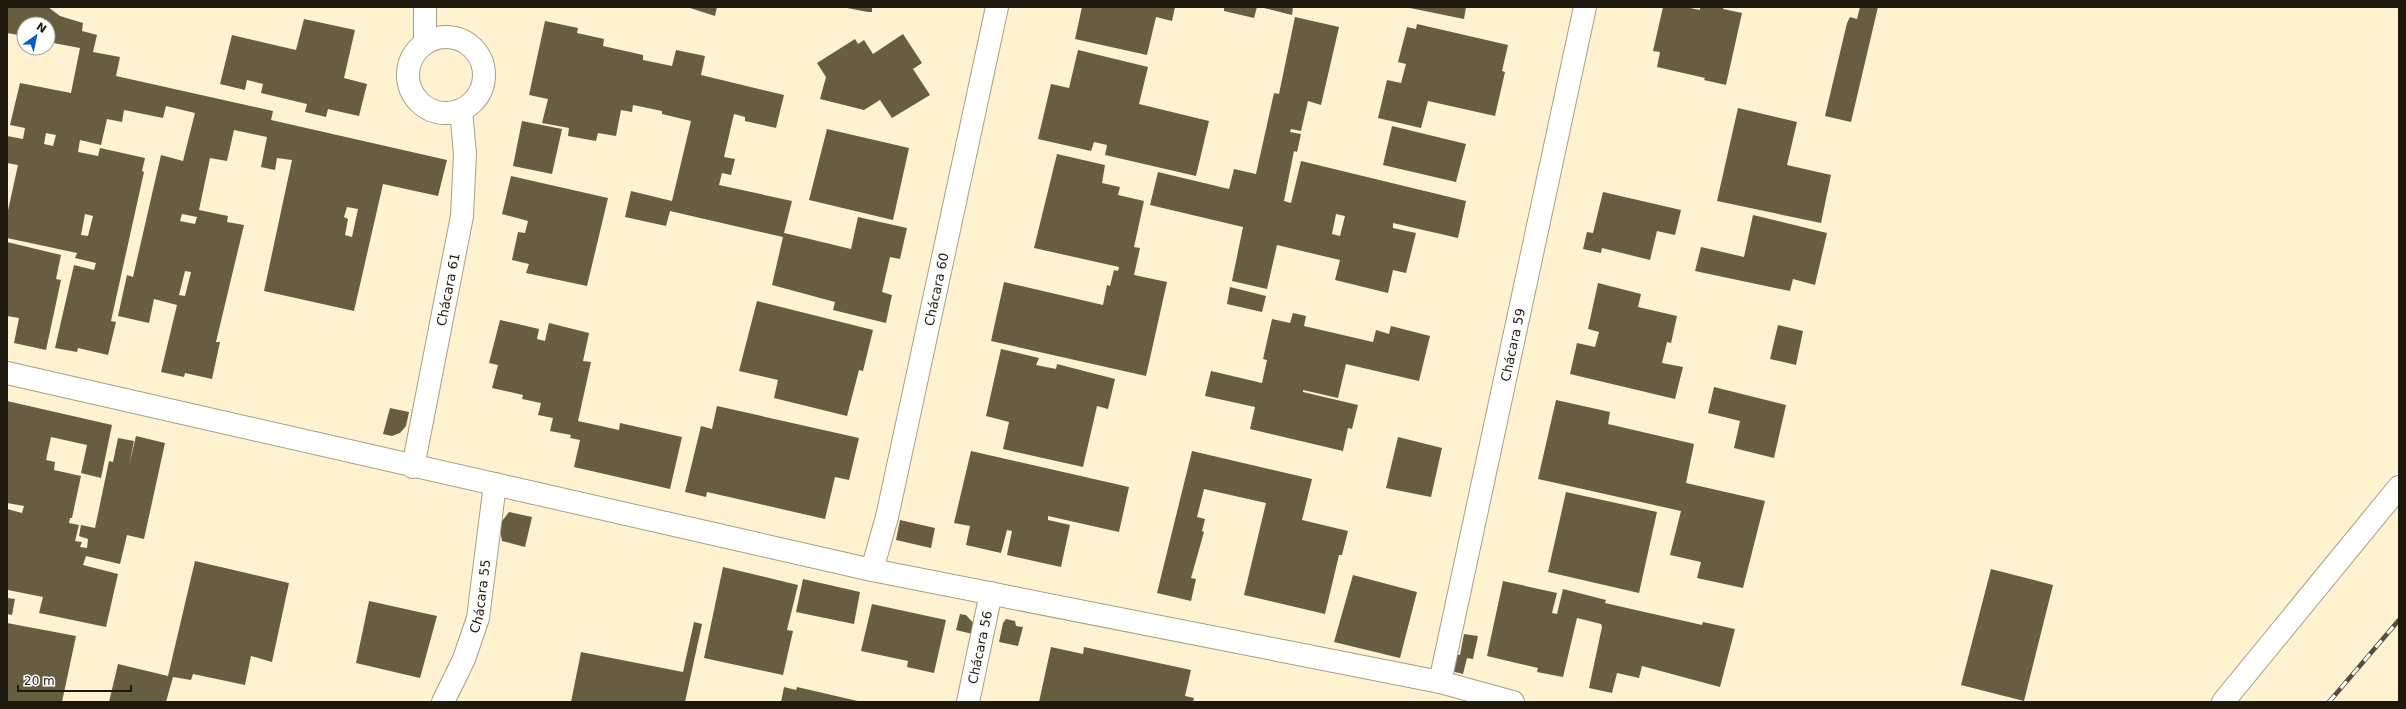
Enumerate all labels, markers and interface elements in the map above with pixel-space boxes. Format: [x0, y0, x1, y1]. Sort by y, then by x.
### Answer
north arrow [16, 16, 56, 56]
text: N [34, 20, 49, 36]
street label: Chácara 61 [433, 251, 462, 327]
street label: Chácara 60 [921, 251, 951, 327]
street label: Chácara 59 [1497, 307, 1528, 383]
street label: Chácara 55 [466, 558, 493, 635]
street label: Chácara 56 [965, 609, 995, 685]
scale bar [18, 667, 131, 693]
text: 20 m [24, 674, 55, 688]

